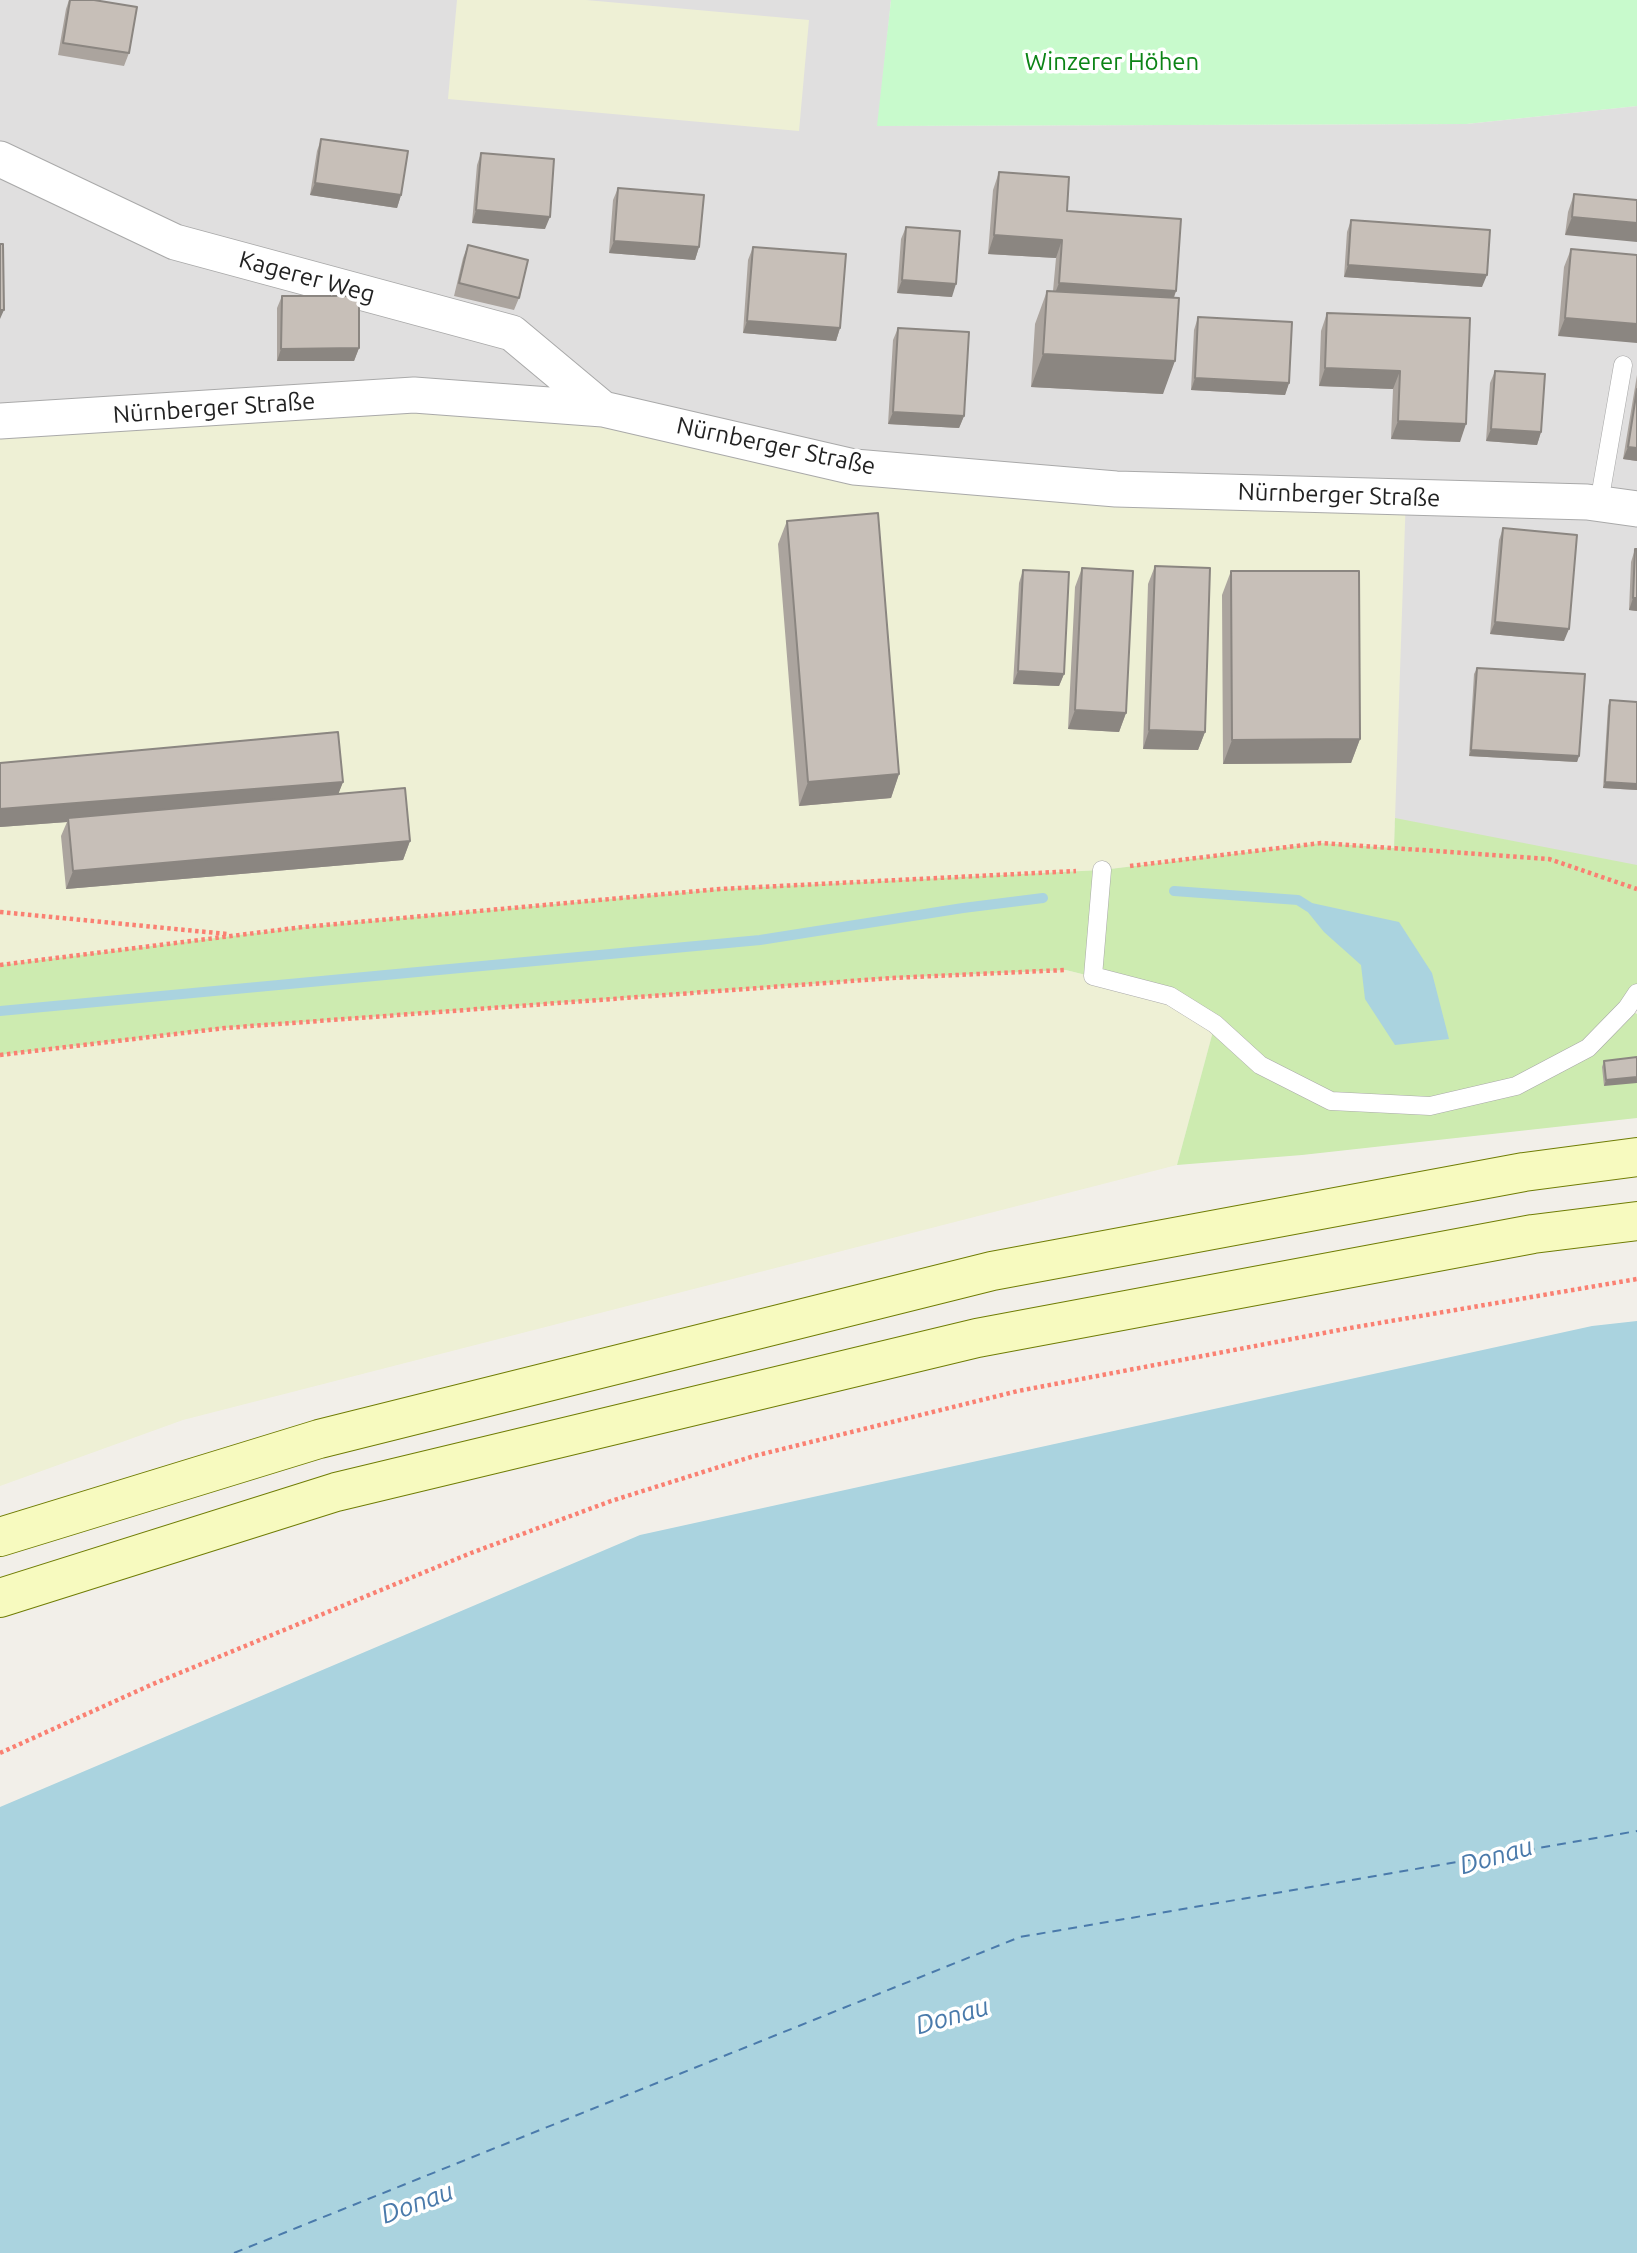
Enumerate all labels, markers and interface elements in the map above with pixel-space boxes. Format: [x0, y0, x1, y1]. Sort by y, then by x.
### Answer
park label: Winzerer Höhen [1025, 48, 1199, 76]
street label: Kagerer Weg [236, 245, 378, 309]
street label: Nürnberger Straße [112, 387, 316, 429]
street label: Nürnberger Straße [674, 411, 878, 481]
street label: Nürnberger Straße [1237, 477, 1441, 513]
water label: Donau [1456, 1831, 1536, 1881]
water label: Donau [912, 1991, 992, 2041]
water label: Donau [376, 2176, 458, 2230]

